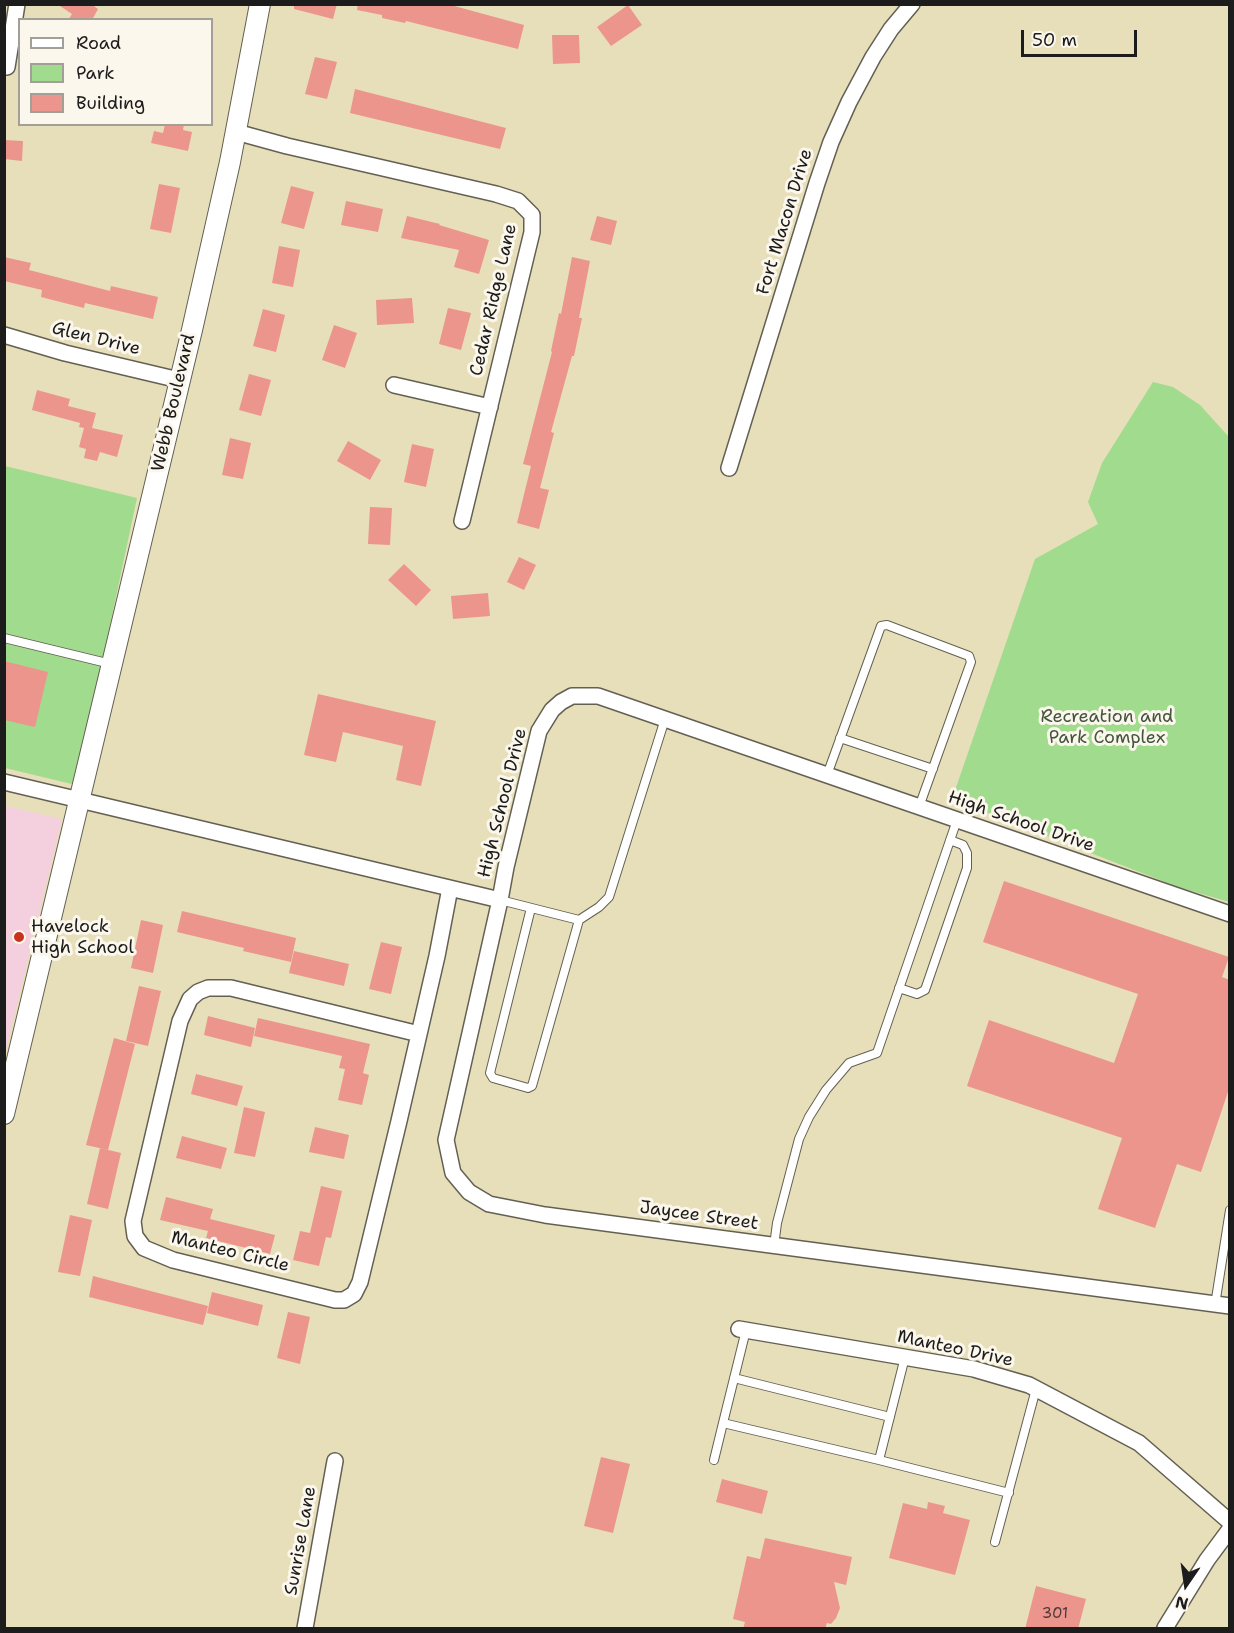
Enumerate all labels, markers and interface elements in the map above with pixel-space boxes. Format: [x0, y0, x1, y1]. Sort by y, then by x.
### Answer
legend [18, 18, 213, 126]
scale bar [1024, 18, 1140, 56]
text: 50 m [1032, 28, 1077, 52]
text: Road [76, 31, 121, 55]
text: Park [76, 61, 115, 85]
text: Building [76, 91, 145, 115]
street label: Fort Macon Drive [753, 147, 817, 297]
street label: Cedar Ridge Lane [466, 222, 522, 378]
street label: Glen Drive [50, 318, 142, 360]
street label: Webb Boulevard [148, 332, 200, 474]
park label: Recreation and Park Complex [1040, 706, 1174, 748]
street label: High School Drive [474, 726, 532, 880]
street label: High School Drive [945, 787, 1097, 857]
place label: Havelock High School [31, 916, 134, 958]
marker: Havelock High School [12, 930, 26, 944]
street label: Jaycee Street [638, 1197, 760, 1235]
street label: Manteo Circle [169, 1227, 291, 1277]
street label: Manteo Drive [895, 1326, 1015, 1372]
street label: Sunrise Lane [281, 1485, 321, 1597]
north arrow [1156, 1555, 1216, 1615]
text: N [1173, 1591, 1190, 1615]
house number: 301 [1042, 1605, 1068, 1623]

